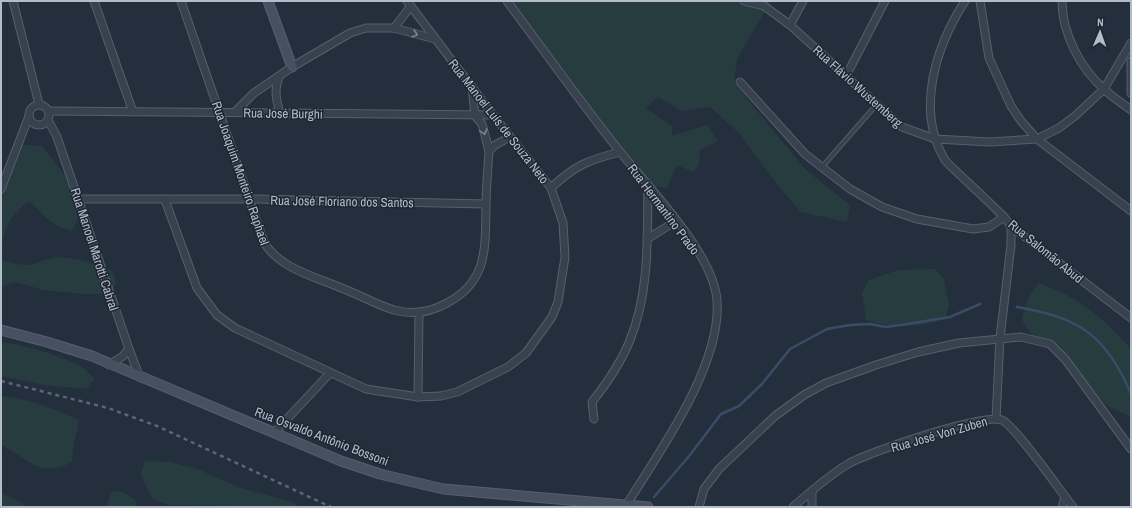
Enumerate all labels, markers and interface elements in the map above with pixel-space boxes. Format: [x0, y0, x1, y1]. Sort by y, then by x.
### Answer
north arrow [1080, 12, 1120, 52]
text: N [1097, 15, 1104, 29]
one-way arrow [411, 29, 418, 37]
street label: Rua Flávio Wustemberg [809, 42, 906, 131]
street label: Rua Manoel Luís de Souza Neto [444, 55, 553, 187]
street label: Rua Joaquim Monteiro Raphael [208, 99, 273, 247]
street label: Rua José Burghi [243, 104, 323, 123]
one-way arrow [479, 128, 488, 135]
street label: Rua Hermantino Prado [624, 160, 703, 258]
street label: Rua Manoel Marotti Cabral [67, 186, 122, 313]
street label: Rua José Floriano dos Santos [270, 192, 414, 211]
street label: Rua Salomão Abud [1005, 216, 1087, 287]
street label: Rua Osvaldo Antônio Bossoni [252, 403, 391, 470]
street label: Rua José Von Zuben [889, 413, 989, 456]

